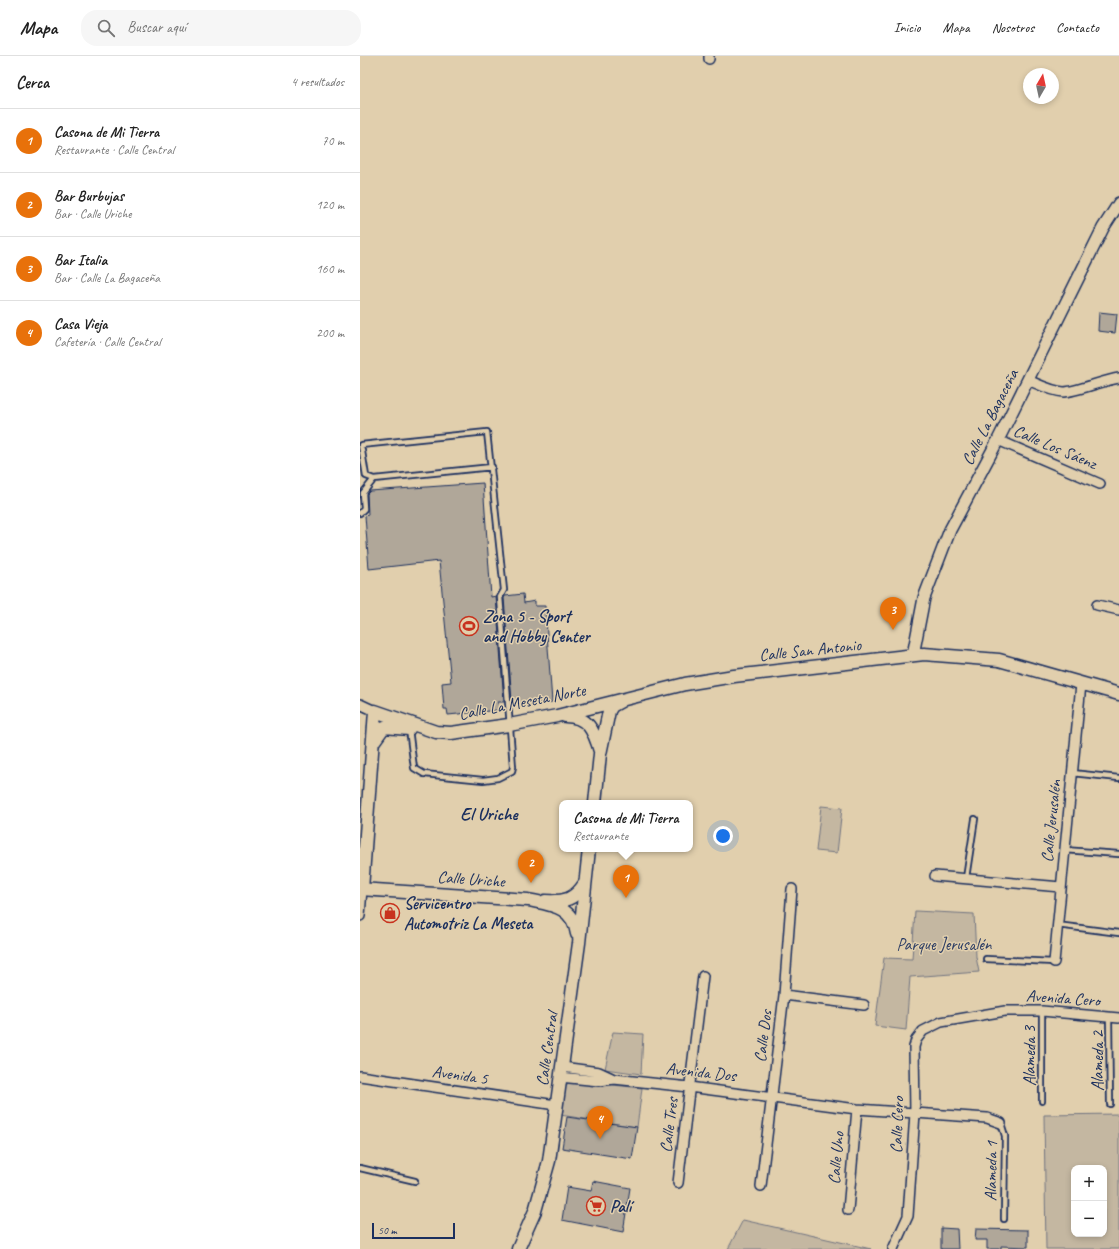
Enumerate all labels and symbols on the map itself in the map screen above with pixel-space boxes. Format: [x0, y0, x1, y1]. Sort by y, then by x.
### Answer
north arrow [1023, 68, 1059, 104]
street label: Calle La Bagaceña [957, 364, 1024, 468]
street label: Calle Los Sáenz [1010, 420, 1101, 475]
pin: 3 [880, 597, 906, 630]
place label: Zona 5 - Sport and Hobby Center [483, 606, 591, 647]
sports icon: Zona 5 - Sport and Hobby Center [458, 615, 480, 637]
street label: Calle San Antonio [758, 634, 863, 666]
street label: Calle La Meseta Norte [457, 679, 588, 725]
street label: Calle Jerusalén [1036, 777, 1066, 863]
district label: El Uriche [460, 803, 520, 825]
your location [713, 826, 733, 846]
pin: 2 [518, 850, 544, 883]
pin: 1 [613, 865, 639, 898]
street label: Calle Uriche [437, 866, 507, 892]
place label: Servicentro Automotriz La Meseta [404, 893, 534, 934]
shop icon: Servicentro Automotriz La Meseta [379, 902, 401, 924]
park label: Parque Jerusalén [897, 934, 993, 955]
street label: Avenida Cero [1025, 985, 1103, 1011]
street label: Calle Dos [749, 1007, 777, 1063]
street label: Calle Central [531, 1008, 563, 1087]
street label: Alameda 3 [1019, 1025, 1040, 1086]
street label: Alameda 2 [1087, 1030, 1108, 1091]
street label: Avenida Dos [665, 1058, 739, 1086]
street label: Avenida 5 [431, 1061, 490, 1089]
street label: Calle Tres [655, 1094, 683, 1154]
street label: Calle Cero [886, 1095, 909, 1154]
pin: 4 [587, 1106, 613, 1139]
street label: Calle Uno [823, 1130, 849, 1185]
street label: Alameda 1 [980, 1139, 1002, 1201]
supermarket icon: Palí [585, 1195, 607, 1217]
place label: Palí [610, 1196, 635, 1217]
scale bar [372, 1221, 455, 1240]

